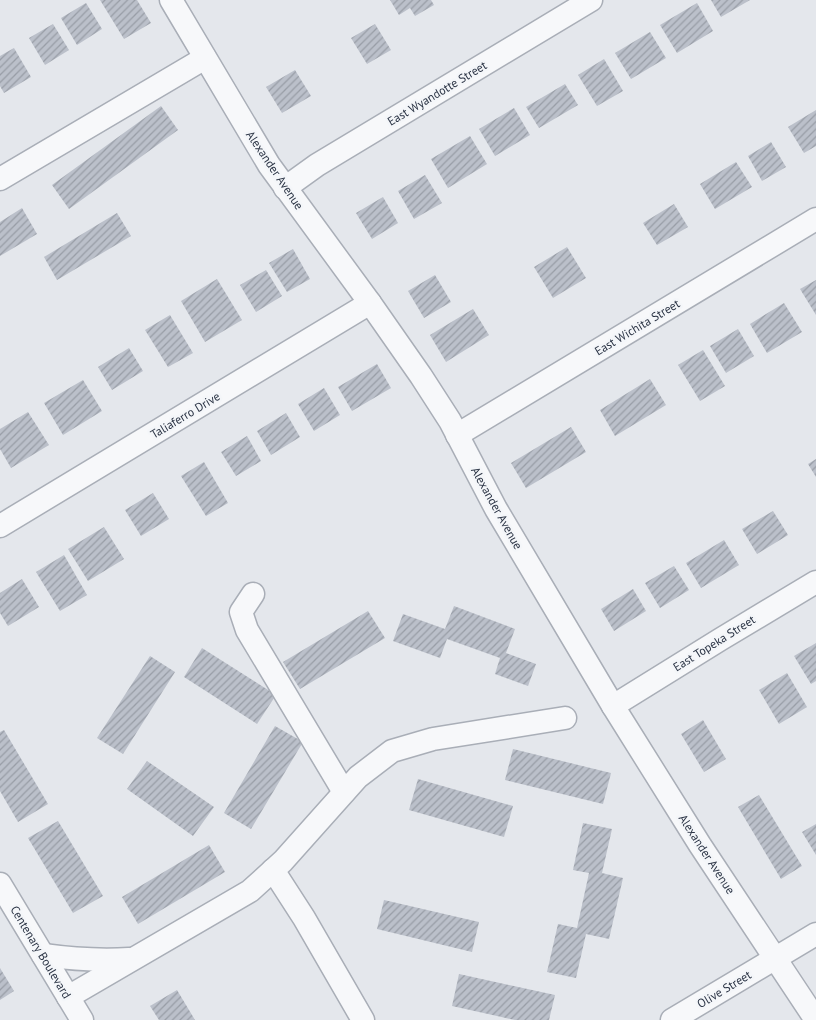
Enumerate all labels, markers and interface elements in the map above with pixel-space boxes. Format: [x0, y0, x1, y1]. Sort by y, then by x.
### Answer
street label: East Wyandotte Street [385, 57, 489, 129]
street label: Alexander Avenue [243, 128, 307, 212]
street label: East Wichita Street [592, 296, 682, 358]
street label: Taliaferro Drive [147, 388, 223, 442]
street label: Alexander Avenue [468, 464, 526, 552]
street label: East Topeka Street [670, 612, 758, 674]
street label: Alexander Avenue [676, 811, 738, 897]
street label: Centenary Boulevard [7, 903, 75, 1001]
street label: Olive Street [694, 967, 754, 1011]

